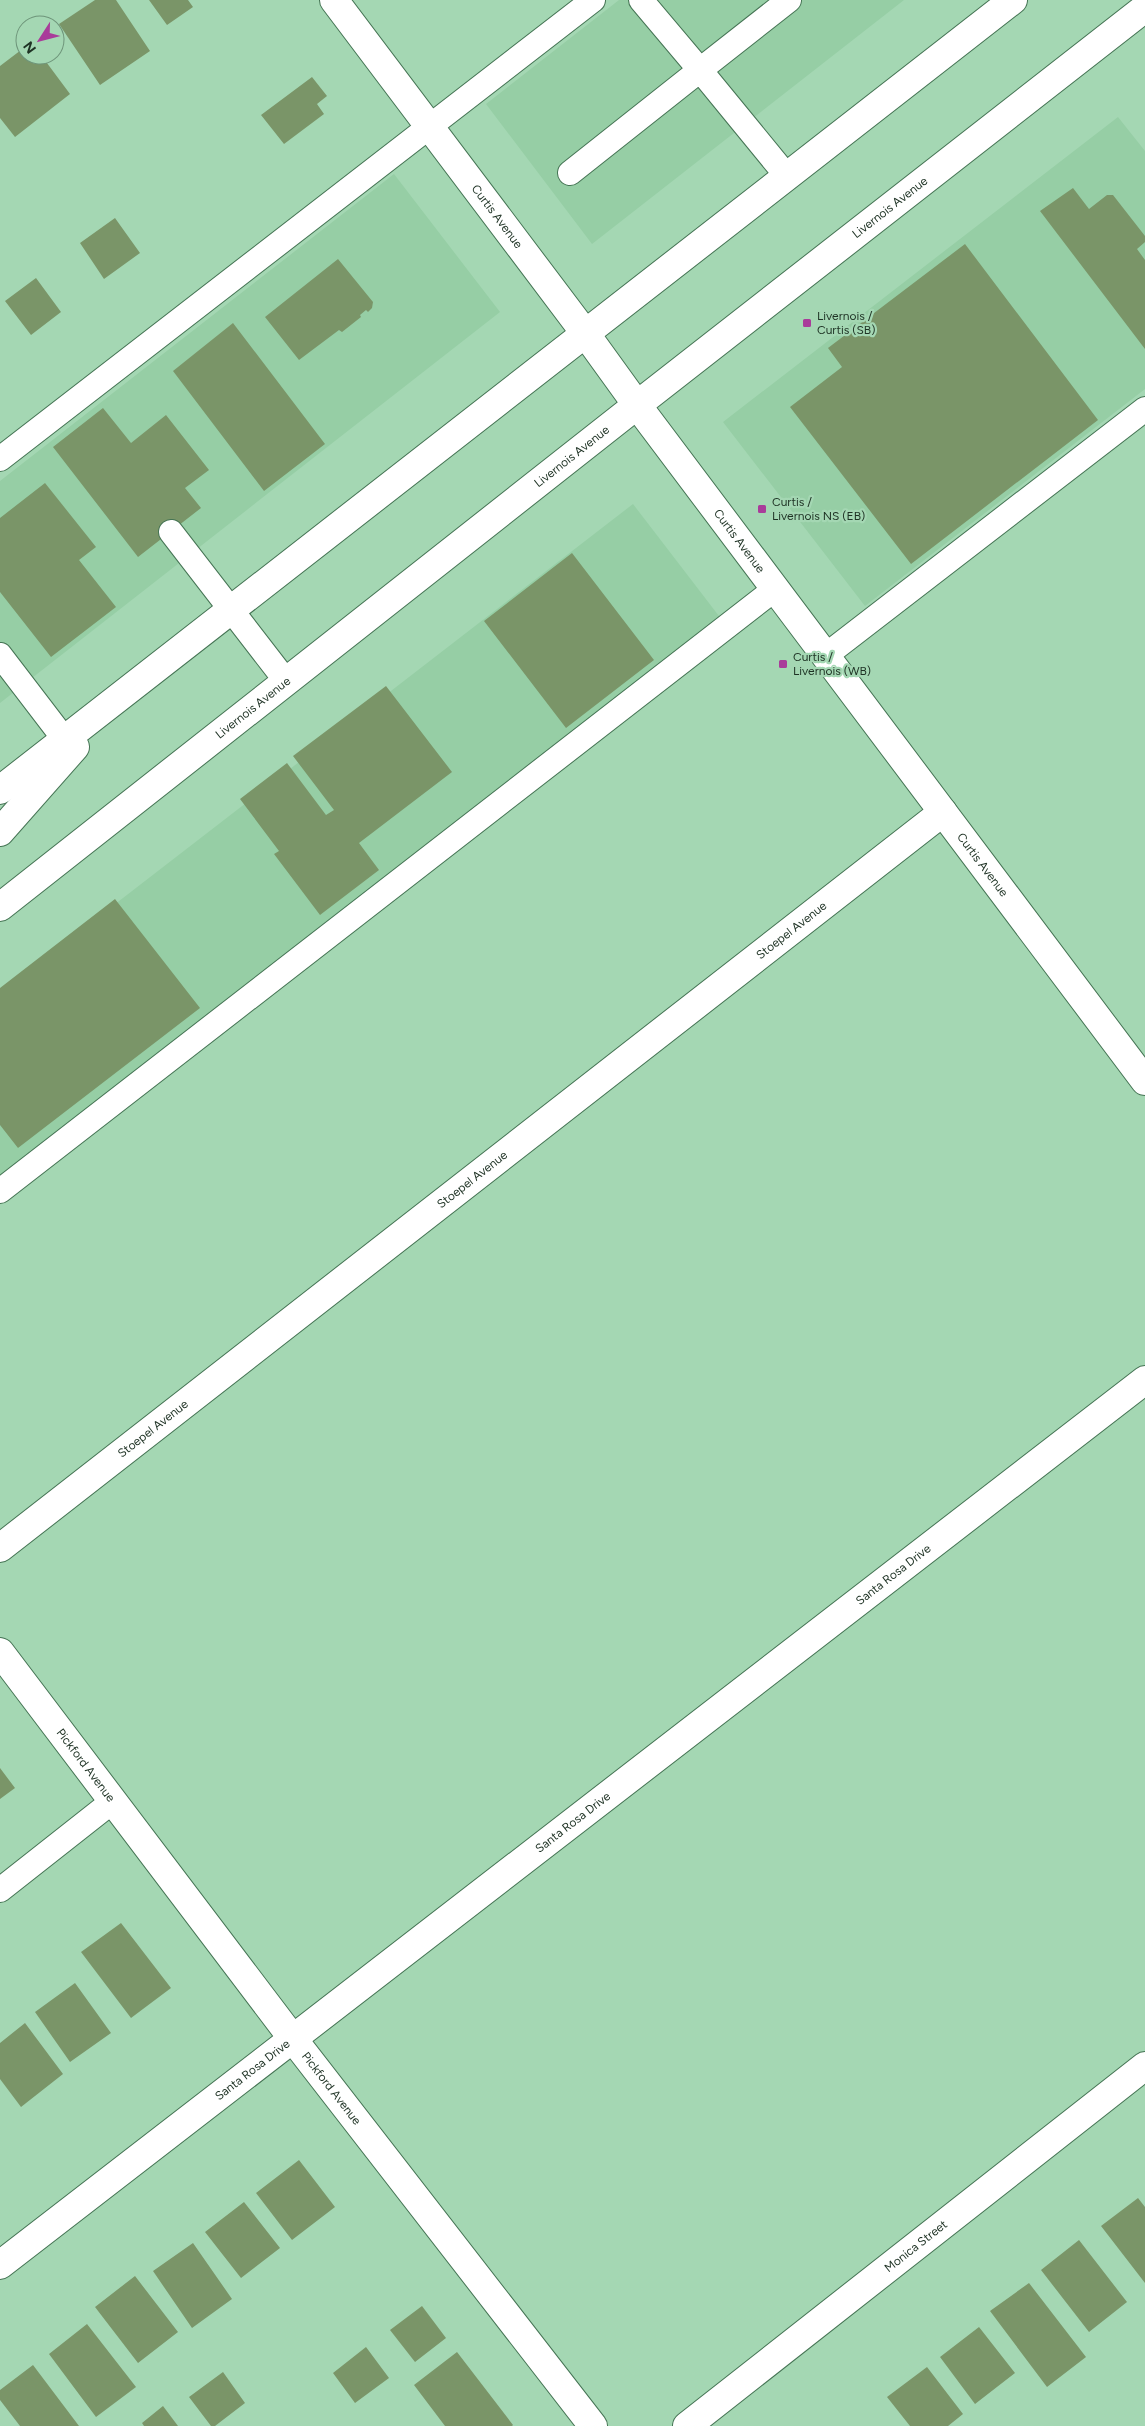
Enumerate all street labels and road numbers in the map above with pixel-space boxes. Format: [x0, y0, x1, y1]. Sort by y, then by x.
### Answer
street label: Livernois Avenue [850, 173, 931, 241]
street label: Curtis Avenue [469, 182, 526, 251]
street label: Livernois Avenue [532, 422, 612, 490]
street label: Curtis Avenue [711, 506, 768, 576]
street label: Livernois Avenue [213, 674, 293, 741]
street label: Curtis Avenue [954, 830, 1011, 900]
street label: Stoepel Avenue [754, 898, 830, 962]
street label: Stoepel Avenue [434, 1147, 510, 1211]
street label: Stoepel Avenue [115, 1397, 191, 1460]
street label: Santa Rosa Drive [853, 1541, 934, 1608]
street label: Pickford Avenue [54, 1726, 118, 1805]
street label: Santa Rosa Drive [533, 1789, 613, 1856]
street label: Santa Rosa Drive [212, 2036, 293, 2103]
street label: Pickford Avenue [299, 2049, 364, 2128]
street label: Monica Street [882, 2217, 950, 2275]

